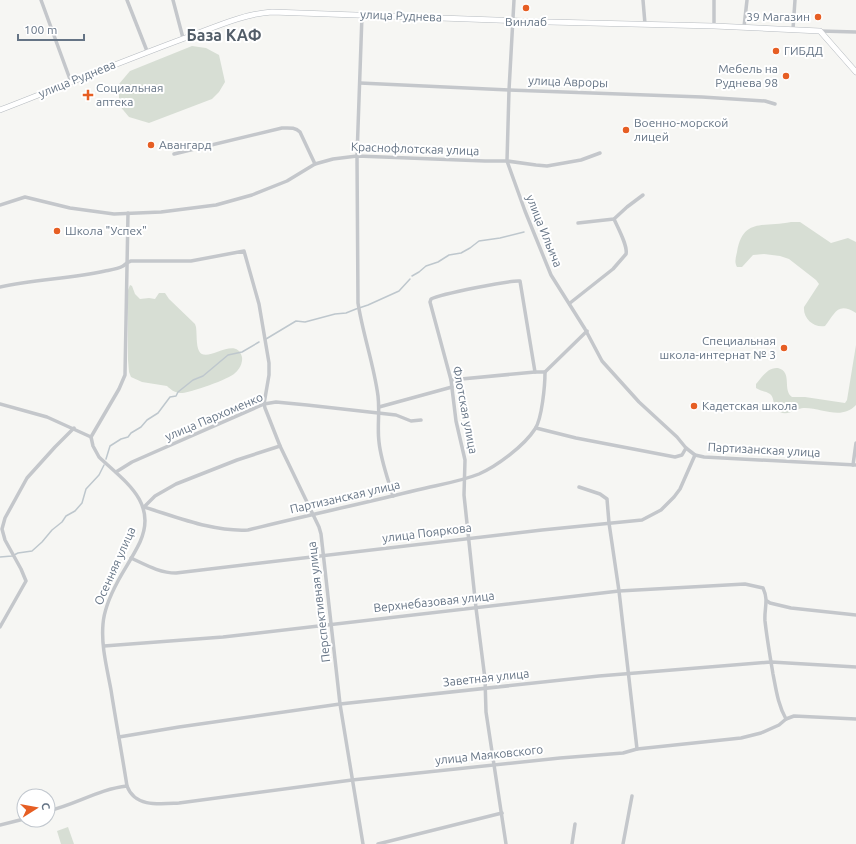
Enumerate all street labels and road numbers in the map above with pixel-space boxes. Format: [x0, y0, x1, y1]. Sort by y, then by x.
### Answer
street label: улица Руднева [360, 8, 442, 23]
street label: улица Руднева [36, 57, 117, 100]
street label: улица Авроры [528, 74, 608, 89]
street label: Краснофлотская улица [351, 140, 479, 157]
street label: улица Ильича [524, 193, 565, 269]
street label: Флотская улица [451, 365, 480, 455]
street label: улица Пархоменко [163, 390, 265, 443]
street label: Партизанская улица [707, 440, 821, 459]
street label: Партизанская улица [288, 477, 401, 516]
street label: улица Пояркова [381, 521, 472, 544]
street label: Осенняя улица [92, 525, 138, 607]
street label: Перспективная улица [305, 541, 332, 663]
street label: Верхнебазовая улица [373, 589, 495, 614]
street label: Заветная улица [442, 667, 530, 688]
street label: улица Маяковского [434, 742, 544, 767]

